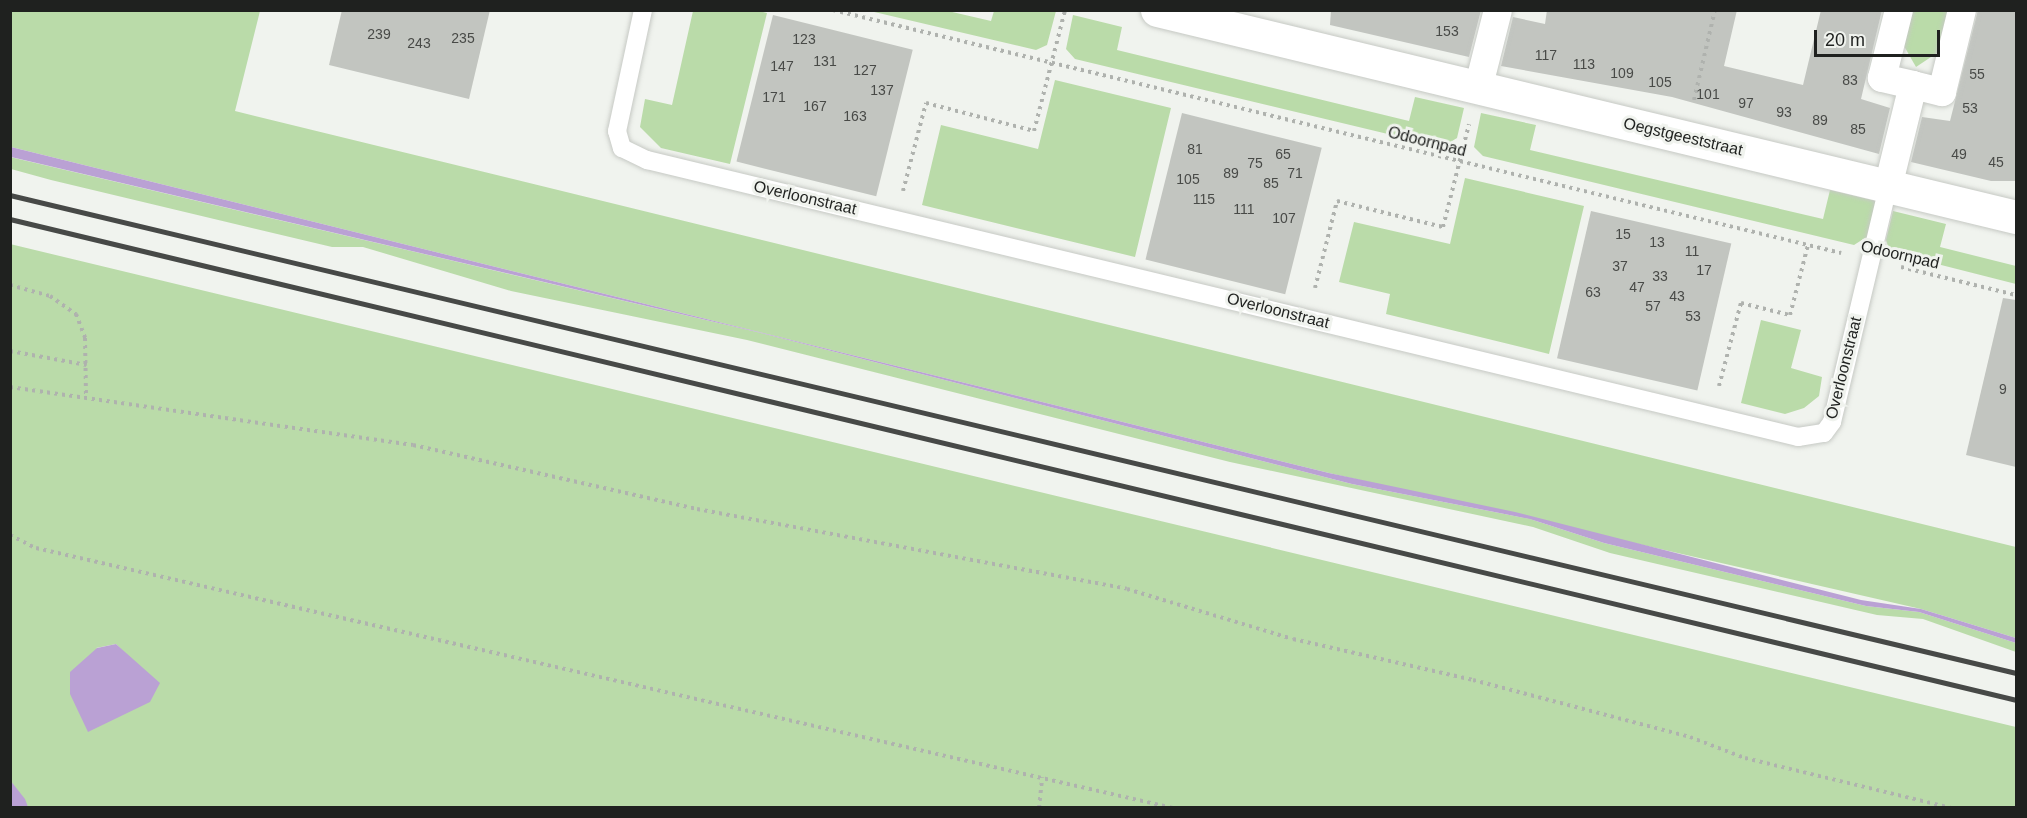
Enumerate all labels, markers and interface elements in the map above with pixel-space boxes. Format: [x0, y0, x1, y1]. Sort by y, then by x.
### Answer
scale bar [1817, 18, 1943, 56]
house number: 153 [1435, 23, 1459, 39]
house number: 239 [367, 26, 391, 42]
house number: 235 [451, 30, 475, 46]
text: 20 m [1825, 30, 1865, 50]
house number: 123 [792, 31, 816, 47]
house number: 243 [407, 35, 431, 51]
house number: 117 [1535, 47, 1557, 63]
house number: 131 [813, 53, 837, 69]
house number: 113 [1573, 56, 1595, 72]
house number: 147 [770, 58, 794, 74]
house number: 127 [853, 62, 877, 78]
house number: 109 [1610, 65, 1634, 81]
house number: 55 [1969, 66, 1985, 82]
house number: 83 [1842, 72, 1858, 88]
house number: 105 [1648, 74, 1672, 90]
house number: 137 [870, 82, 894, 98]
house number: 101 [1696, 86, 1720, 102]
house number: 171 [762, 89, 786, 105]
house number: 97 [1738, 95, 1754, 111]
house number: 167 [803, 98, 827, 114]
house number: 53 [1962, 100, 1978, 116]
house number: 93 [1776, 104, 1792, 120]
house number: 163 [843, 108, 867, 124]
house number: 89 [1812, 112, 1828, 128]
street label: Oegstgeeststraat [1621, 114, 1745, 160]
house number: 85 [1850, 121, 1866, 137]
street label: Odoornpad [1386, 123, 1468, 161]
house number: 81 [1187, 141, 1203, 157]
house number: 65 [1275, 146, 1291, 162]
house number: 49 [1951, 146, 1967, 162]
house number: 45 [1988, 154, 2004, 170]
house number: 75 [1247, 155, 1263, 171]
house number: 89 [1223, 165, 1239, 181]
house number: 71 [1287, 165, 1303, 181]
house number: 105 [1176, 171, 1200, 187]
house number: 85 [1263, 175, 1279, 191]
street label: Overloonstraat [752, 177, 858, 219]
house number: 115 [1193, 191, 1215, 207]
house number: 111 [1233, 201, 1255, 217]
house number: 107 [1272, 210, 1296, 226]
house number: 15 [1615, 226, 1631, 242]
house number: 13 [1649, 234, 1665, 250]
street label: Odoornpad [1859, 237, 1941, 273]
house number: 11 [1685, 243, 1699, 259]
house number: 37 [1612, 258, 1628, 274]
house number: 17 [1696, 262, 1712, 278]
house number: 33 [1652, 268, 1668, 284]
house number: 47 [1629, 279, 1645, 295]
house number: 63 [1585, 284, 1601, 300]
house number: 43 [1669, 288, 1685, 304]
street label: Overloonstraat [1225, 289, 1331, 333]
house number: 57 [1645, 298, 1661, 314]
house number: 53 [1685, 308, 1701, 324]
street label: Overloonstraat [1822, 315, 1866, 421]
house number: 9 [1999, 381, 2007, 397]

